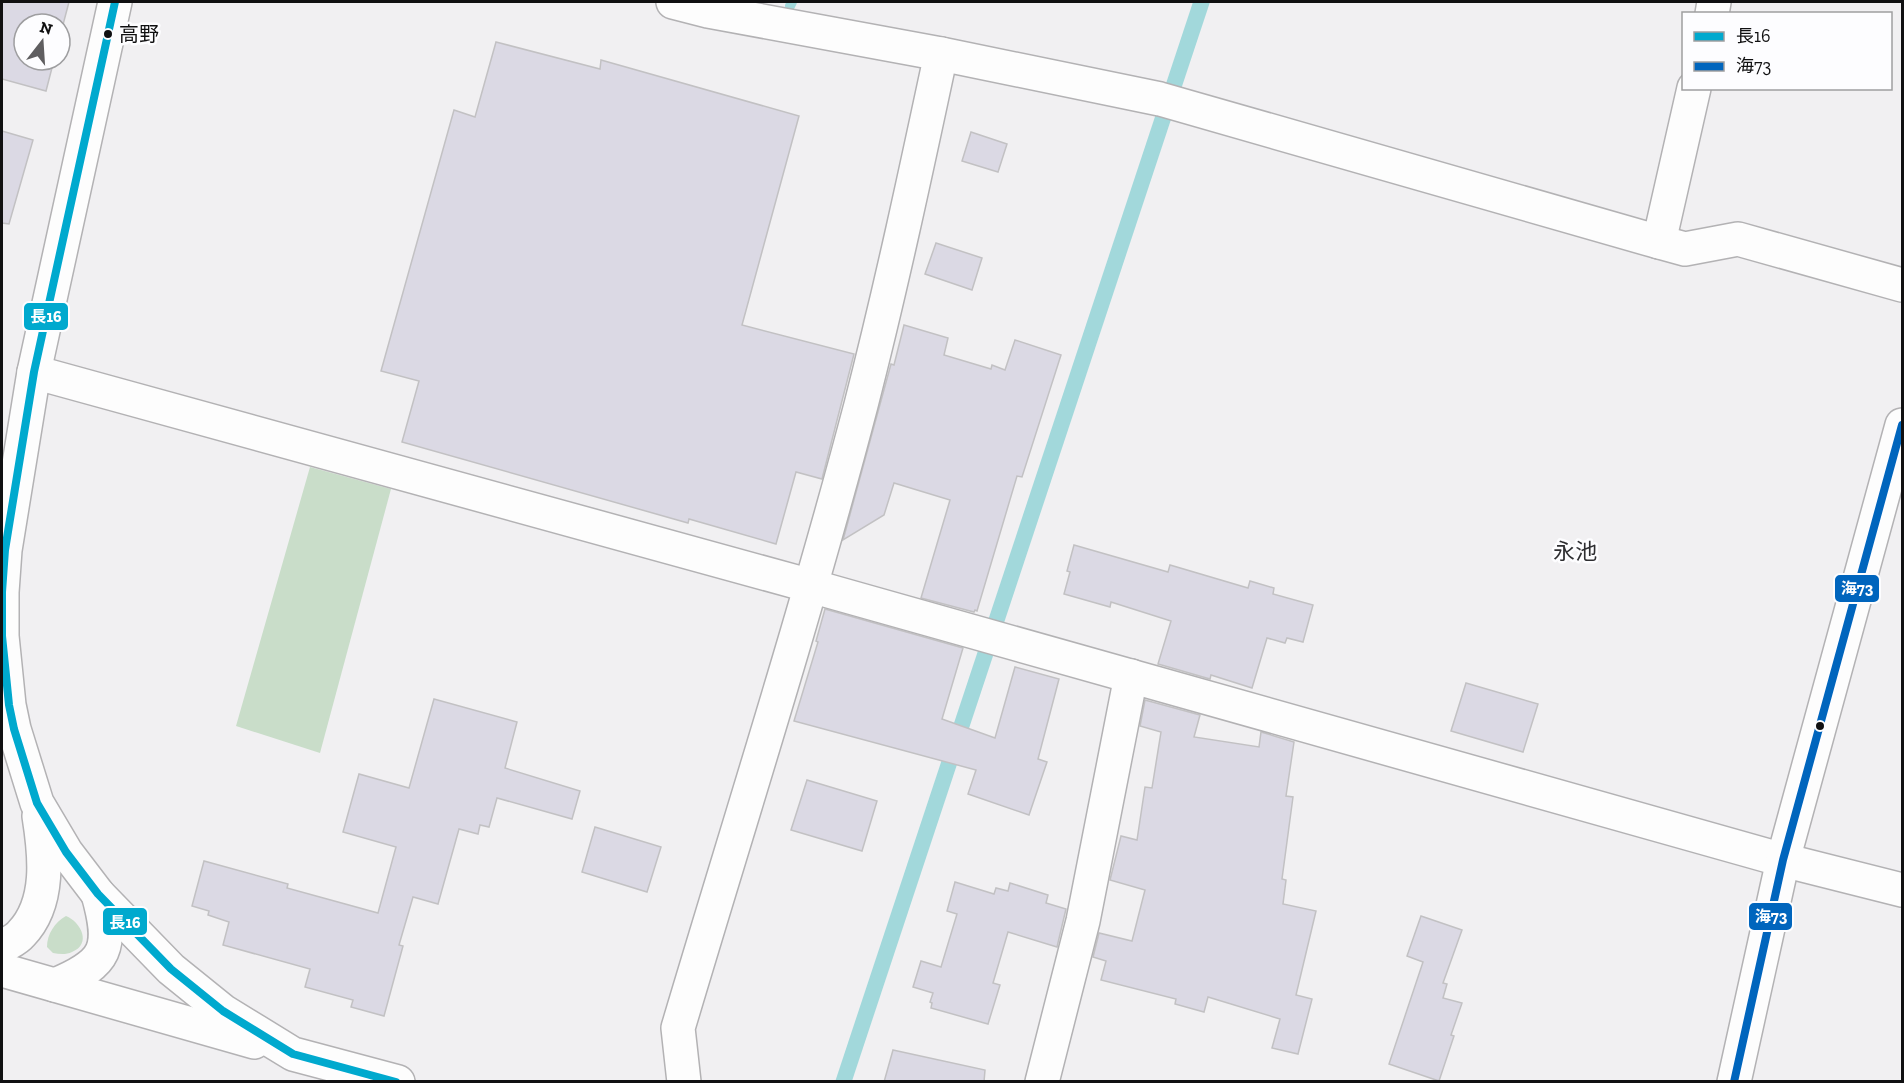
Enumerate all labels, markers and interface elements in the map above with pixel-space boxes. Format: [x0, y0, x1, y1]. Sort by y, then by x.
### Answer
north arrow [12, 12, 72, 72]
legend [1682, 12, 1892, 90]
text: N [38, 17, 55, 39]
place label: 高野 [119, 22, 159, 46]
text: 長16 [1736, 25, 1771, 47]
marker: 高野 [102, 28, 114, 40]
text: 海73 [1736, 55, 1771, 77]
line badge: 長16 [23, 302, 69, 331]
text: 長16 [30, 307, 62, 326]
district label: 永池 [1553, 538, 1597, 565]
line badge: 海73 [1834, 574, 1880, 603]
text: 海73 [1841, 579, 1874, 598]
unlabelled marker [1814, 720, 1826, 732]
line badge: 海73 [1748, 902, 1793, 931]
line badge: 長16 [102, 907, 148, 936]
text: 海73 [1755, 907, 1788, 926]
text: 長16 [109, 913, 141, 932]

